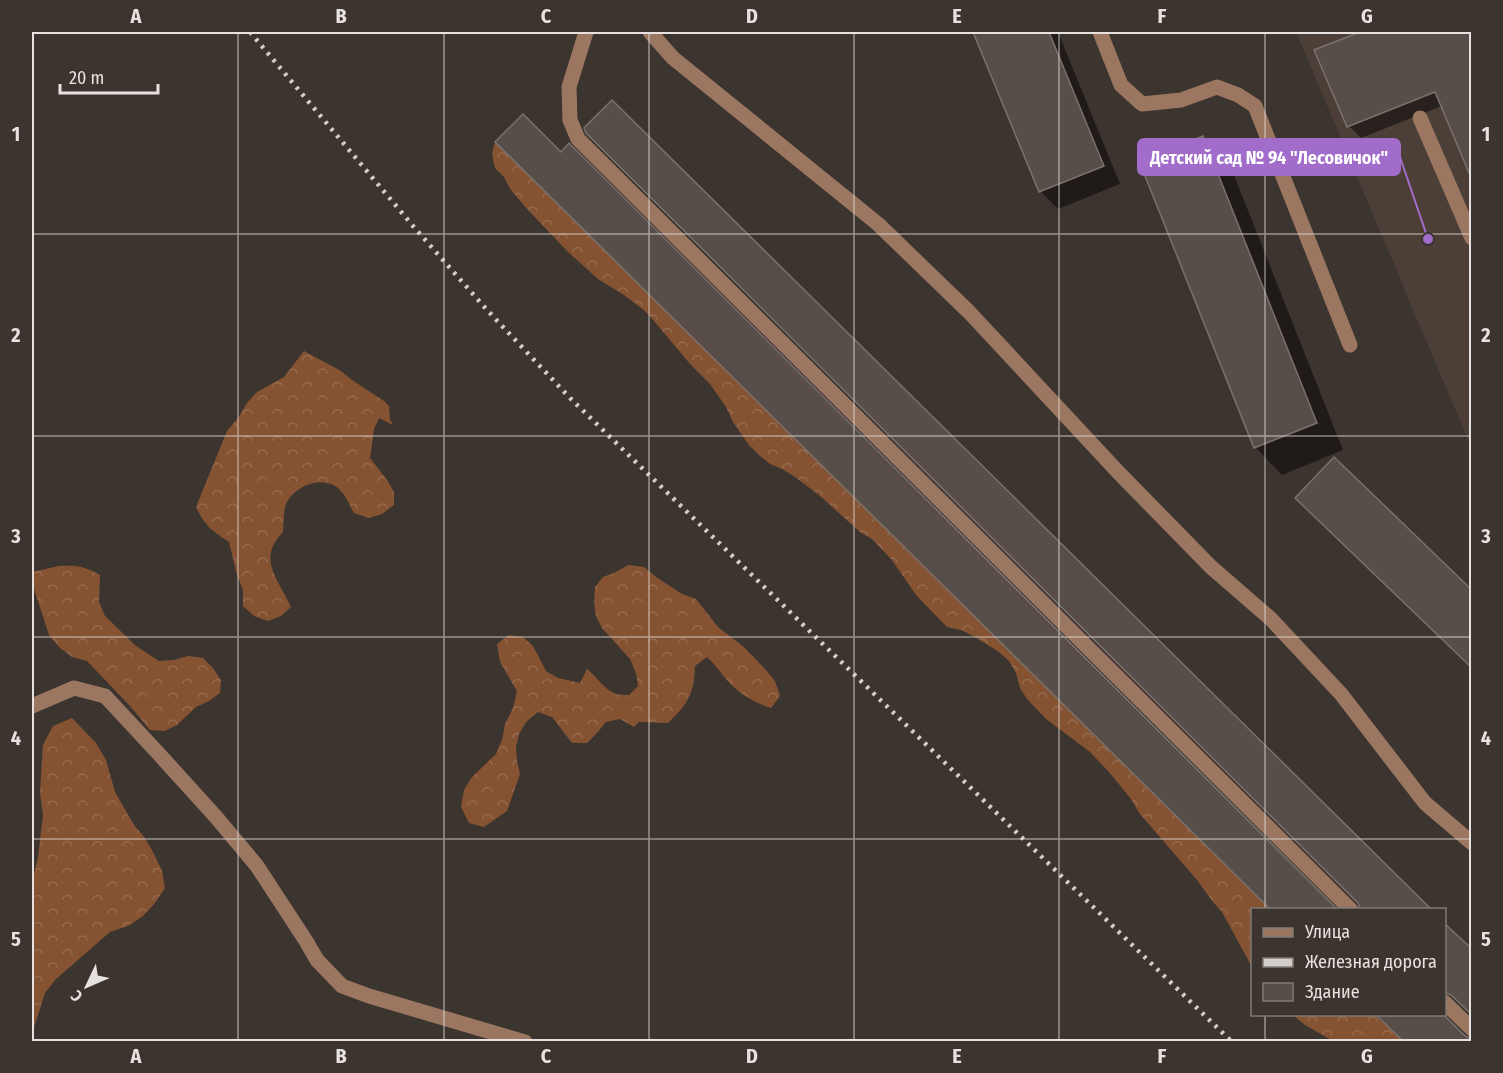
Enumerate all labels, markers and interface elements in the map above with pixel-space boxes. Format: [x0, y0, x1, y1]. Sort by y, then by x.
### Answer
text: A [130, 4, 143, 28]
text: B [335, 4, 347, 28]
text: C [541, 4, 552, 28]
text: D [746, 4, 758, 28]
text: E [952, 4, 962, 28]
text: F [1158, 4, 1167, 28]
text: G [1361, 4, 1373, 28]
scale bar [60, 57, 158, 95]
text: 20 m [69, 67, 104, 89]
text: 1 [12, 122, 20, 146]
text: 1 [1482, 122, 1490, 146]
callout: Детский сад № 94 "Лесовичок" [1138, 139, 1400, 175]
text: Детский сад № 94 "Лесовичок" [1149, 147, 1388, 169]
text: 2 [10, 323, 21, 347]
text: 2 [1480, 323, 1491, 347]
text: 3 [10, 524, 21, 548]
text: 3 [1480, 524, 1491, 548]
text: 4 [11, 726, 21, 750]
text: 4 [1481, 726, 1491, 750]
legend [1251, 908, 1446, 1016]
text: Улица [1304, 921, 1350, 943]
text: 5 [11, 927, 21, 951]
text: 5 [1481, 927, 1491, 951]
text: Железная дорога [1305, 951, 1437, 973]
north arrow [57, 956, 117, 1016]
text: Здание [1305, 981, 1360, 1003]
text: С [66, 986, 86, 1006]
text: A [130, 1044, 143, 1068]
text: B [335, 1044, 347, 1068]
text: C [541, 1044, 552, 1068]
text: D [746, 1044, 758, 1068]
text: E [952, 1044, 962, 1068]
text: F [1158, 1044, 1167, 1068]
text: G [1361, 1044, 1373, 1068]

